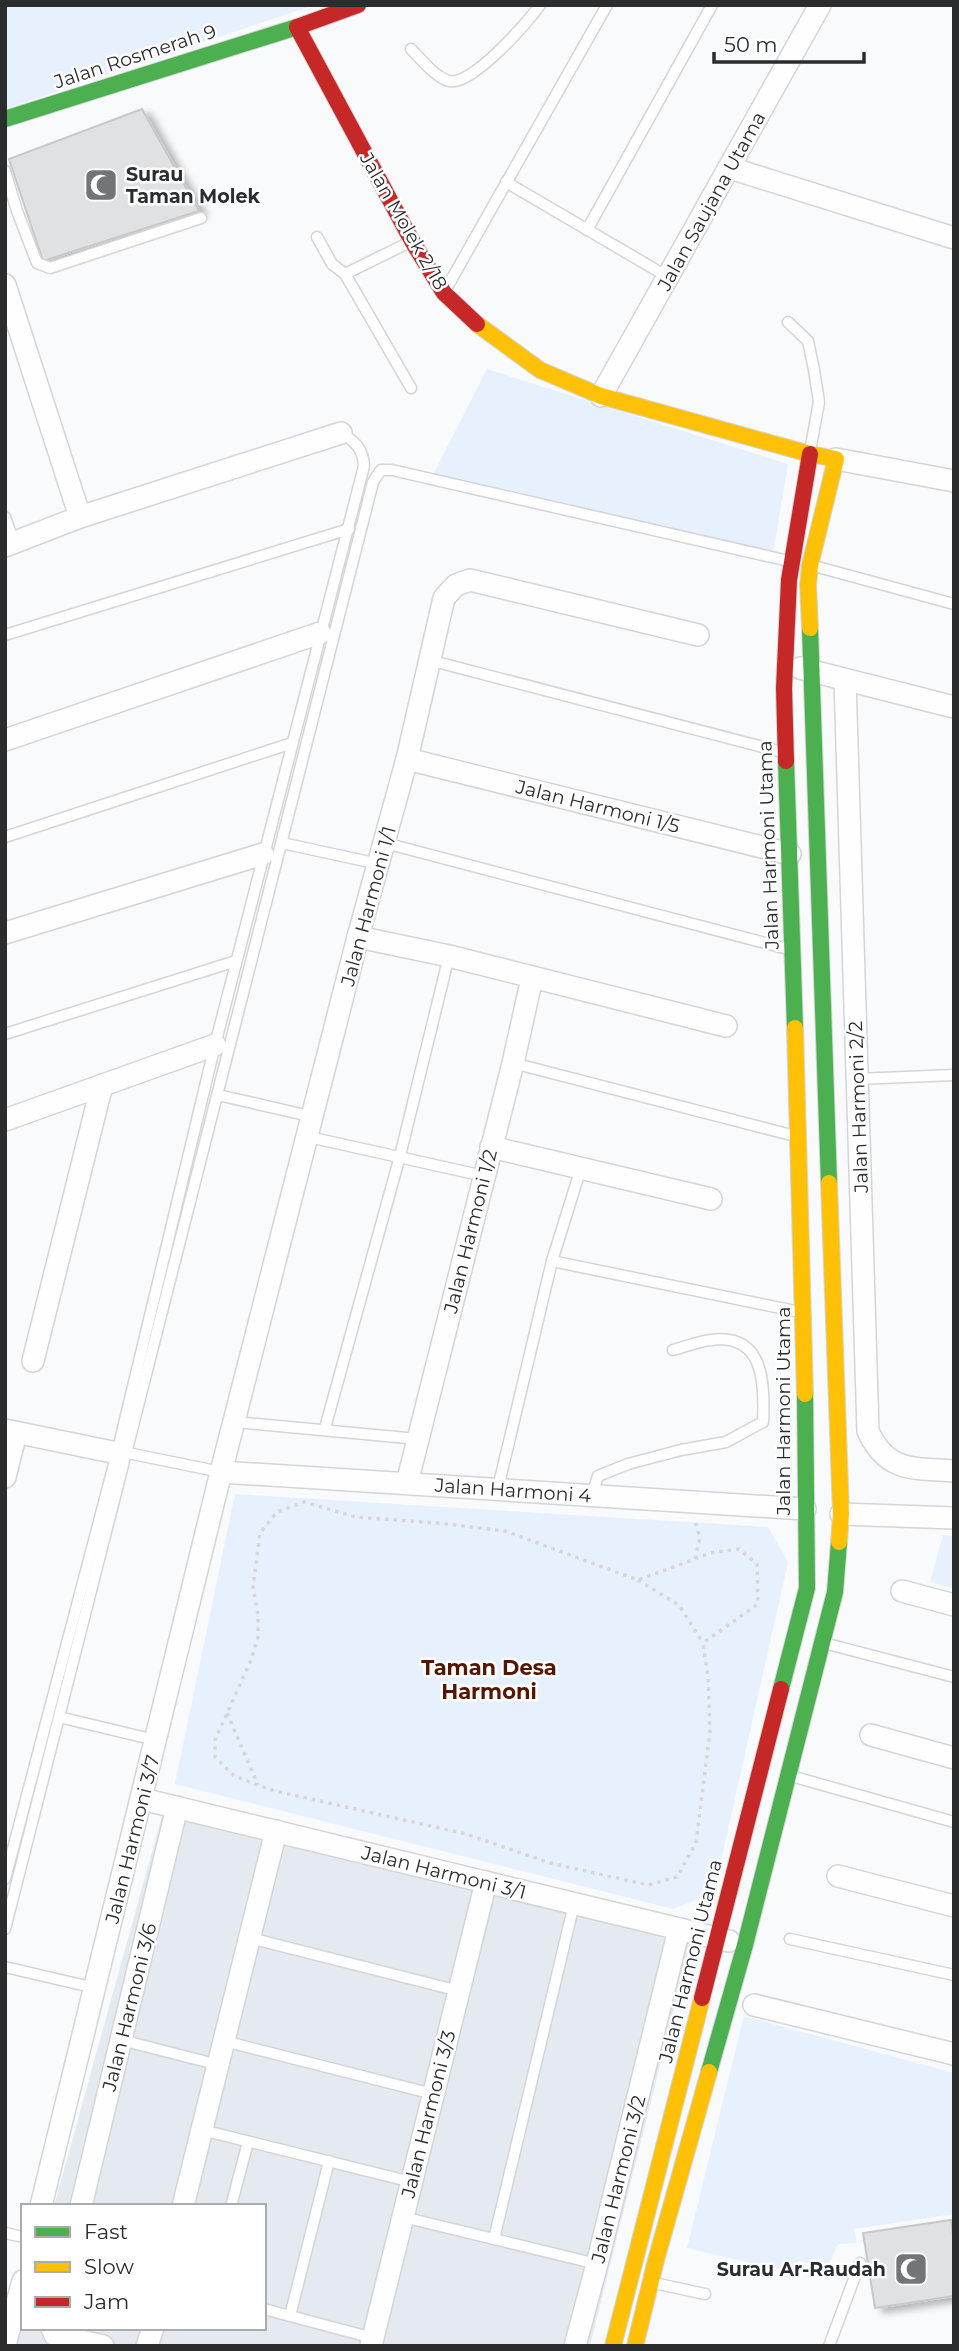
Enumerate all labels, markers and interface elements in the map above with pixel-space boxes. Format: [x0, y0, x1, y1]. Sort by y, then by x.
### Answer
street label: Jalan Rosmerah 9 [50, 19, 219, 94]
scale bar [714, 21, 864, 65]
text: 50 m [724, 32, 778, 57]
street label: Jalan Saujana Utama [652, 108, 770, 296]
street label: Jalan Molek 2/18 [354, 148, 452, 294]
place label: Surau Taman Molek [126, 163, 260, 208]
mosque icon: Surau Taman Molek [82, 166, 120, 204]
street label: Jalan Harmoni Utama [753, 740, 784, 951]
street label: Jalan Harmoni 1/5 [513, 775, 682, 838]
street label: Jalan Harmoni 1/1 [336, 824, 401, 990]
street label: Jalan Harmoni 2/2 [844, 1020, 873, 1194]
street label: Jalan Harmoni 1/2 [439, 1147, 502, 1316]
street label: Jalan Harmoni Utama [772, 1307, 795, 1516]
street label: Jalan Harmoni 4 [433, 1473, 592, 1507]
district label: Taman Desa Harmoni [421, 1655, 557, 1704]
street label: Jalan Harmoni 3/7 [100, 1753, 165, 1927]
street label: Jalan Harmoni 3/1 [358, 1841, 528, 1904]
street label: Jalan Harmoni Utama [654, 1857, 727, 2066]
street label: Jalan Harmoni 3/6 [97, 1921, 161, 2094]
street label: Jalan Harmoni 3/3 [396, 2028, 460, 2201]
street label: Jalan Harmoni 3/2 [586, 2093, 650, 2266]
legend [21, 2204, 266, 2330]
text: Fast [84, 2219, 128, 2244]
mosque icon: Surau Ar-Raudah [892, 2250, 930, 2288]
text: Slow [84, 2254, 134, 2279]
place label: Surau Ar-Raudah [717, 2258, 886, 2281]
text: Jam [83, 2289, 129, 2314]

